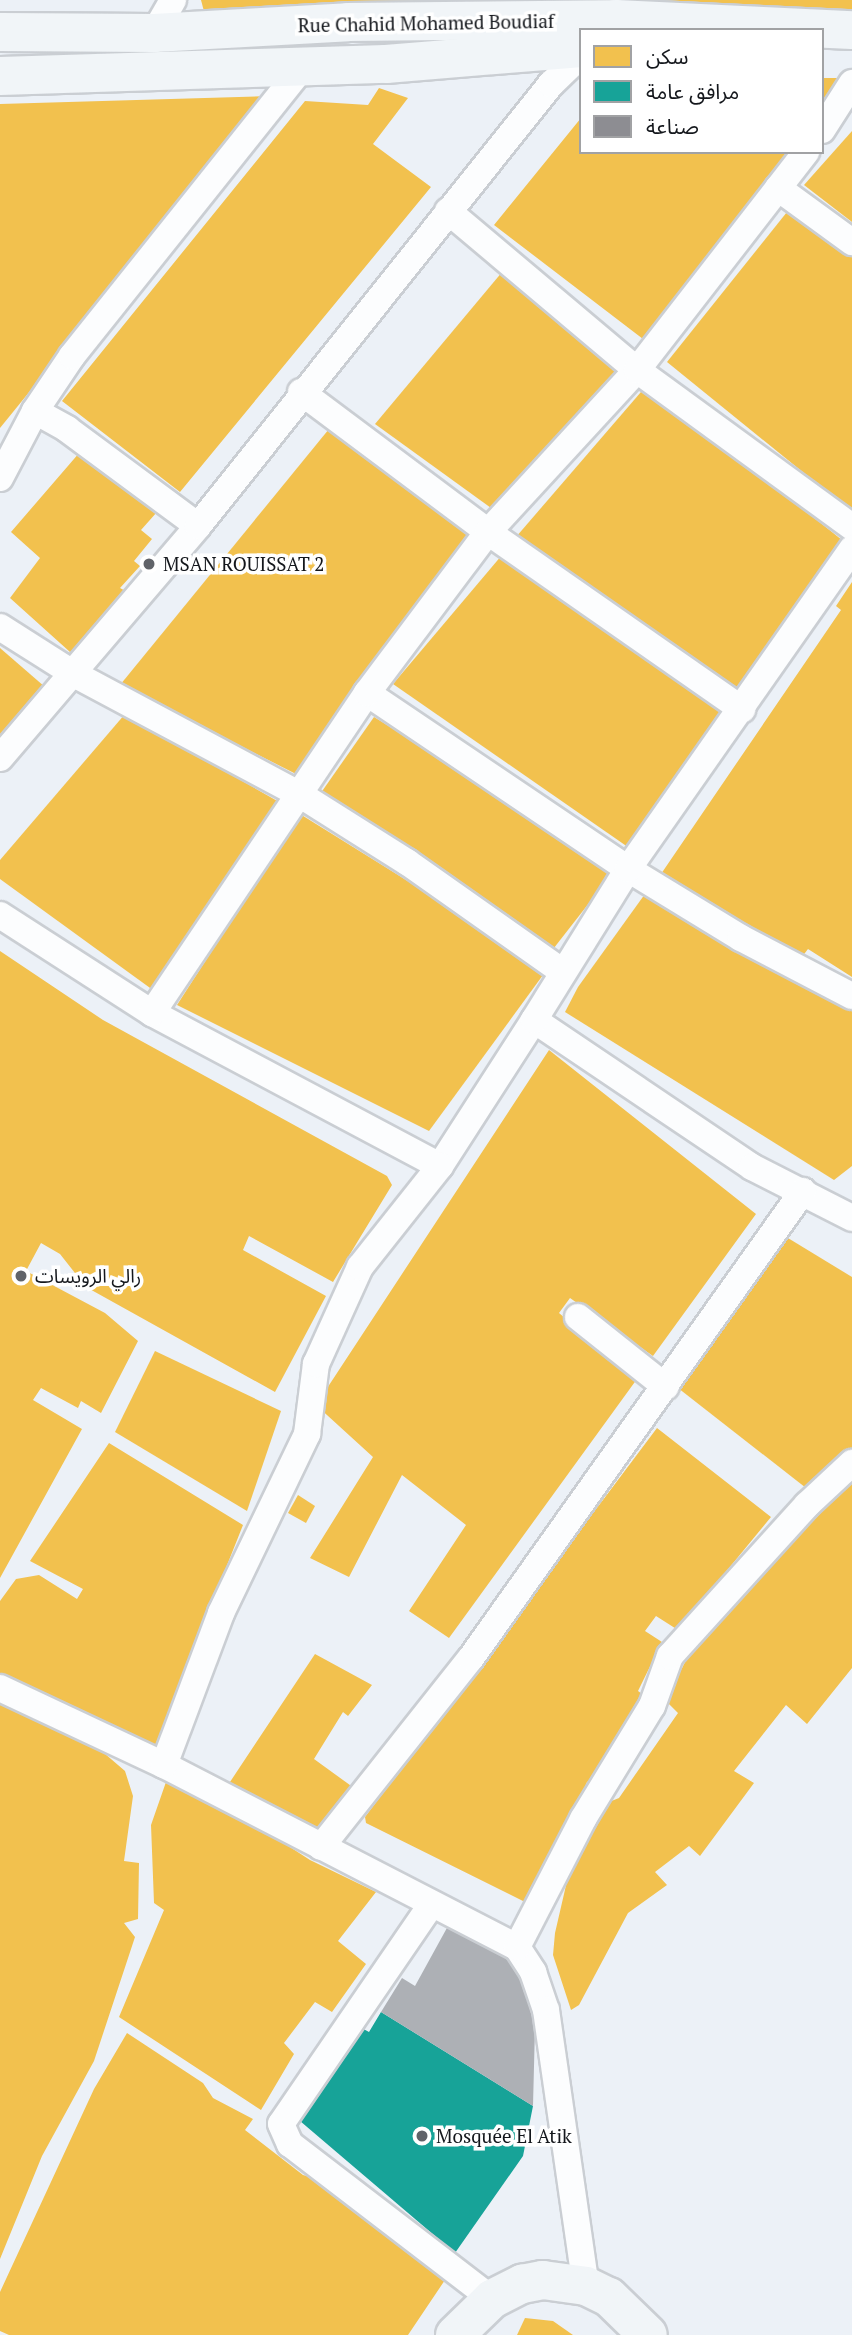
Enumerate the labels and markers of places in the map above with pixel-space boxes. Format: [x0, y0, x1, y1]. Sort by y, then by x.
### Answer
place label: MSAN ROUISSAT 2 [163, 553, 324, 575]
marker: MSAN ROUISSAT 2 [141, 556, 157, 572]
place label: رالي الرويسات [35, 1265, 141, 1287]
marker: رالي الرويسات [13, 1268, 29, 1284]
place label: Mosquée El Atik [436, 2125, 572, 2147]
marker: Mosquée El Atik [414, 2128, 430, 2144]

